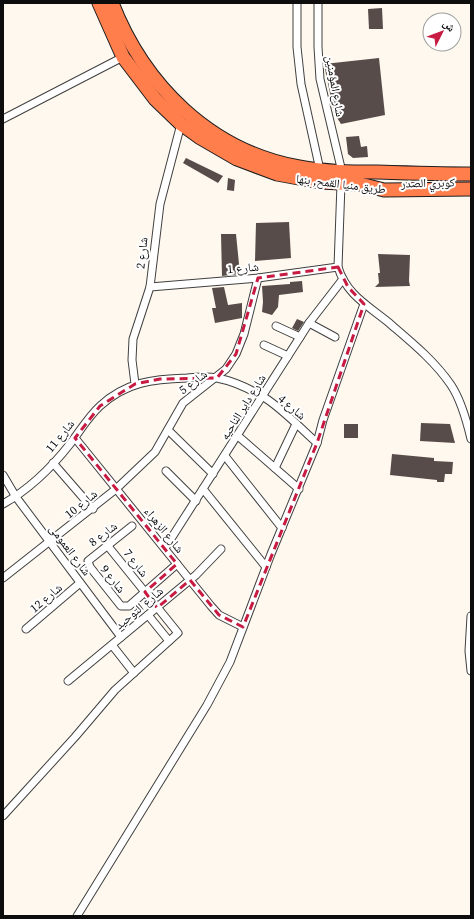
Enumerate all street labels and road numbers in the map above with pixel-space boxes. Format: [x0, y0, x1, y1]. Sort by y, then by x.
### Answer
street label: شارع المؤمنين [322, 54, 348, 118]
street label: طريق منيا القمح, بنها [295, 171, 387, 197]
street label: كوبري الصدر [400, 175, 455, 194]
street label: شارع 2 [132, 236, 152, 270]
street label: شارع 1 [227, 259, 260, 277]
street label: شارع 5 [176, 366, 211, 398]
street label: شارع داير الناحيه [216, 371, 270, 443]
street label: شارع 4 [275, 391, 309, 423]
street label: شارع 11 [42, 416, 78, 456]
street label: شارع 10 [61, 486, 101, 522]
street label: شارع الزهراء [141, 504, 188, 556]
street label: شارع 8 [86, 518, 121, 550]
street label: شارع العمومى [45, 521, 95, 579]
street label: شارع 7 [120, 546, 152, 580]
street label: شارع 9 [97, 562, 129, 596]
street label: شارع 12 [26, 580, 66, 616]
street label: شارع التوحيد [111, 583, 167, 633]

